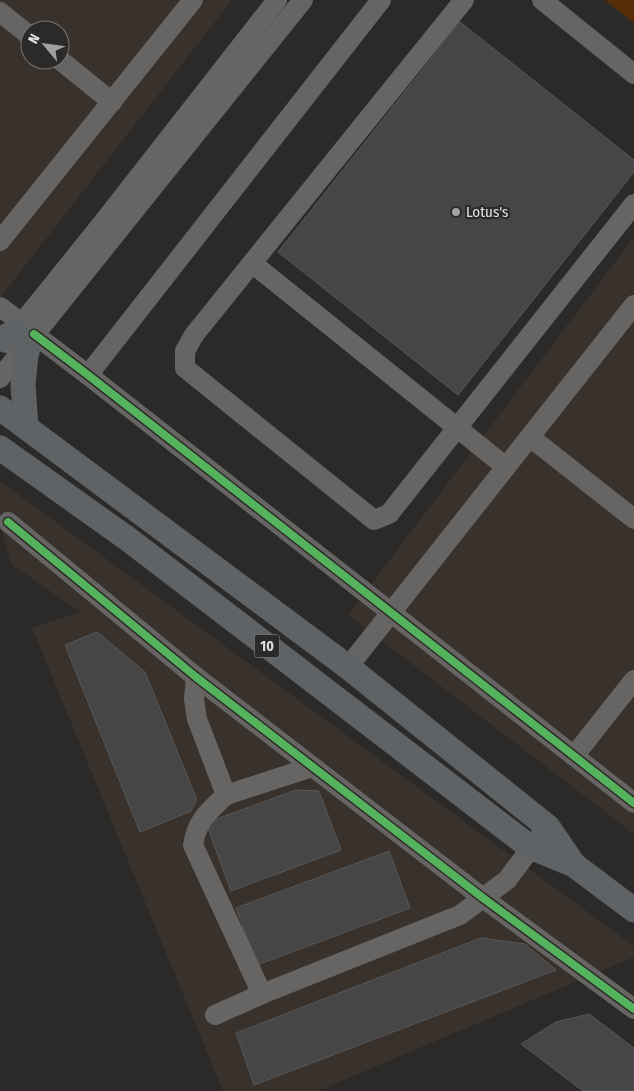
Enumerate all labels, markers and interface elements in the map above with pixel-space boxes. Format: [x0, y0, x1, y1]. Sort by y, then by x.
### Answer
north arrow [20, 20, 70, 70]
text: N [25, 31, 44, 47]
place label: Lotus's [466, 203, 508, 221]
marker: Lotus's [450, 206, 462, 218]
road number: 10 [254, 634, 280, 658]

